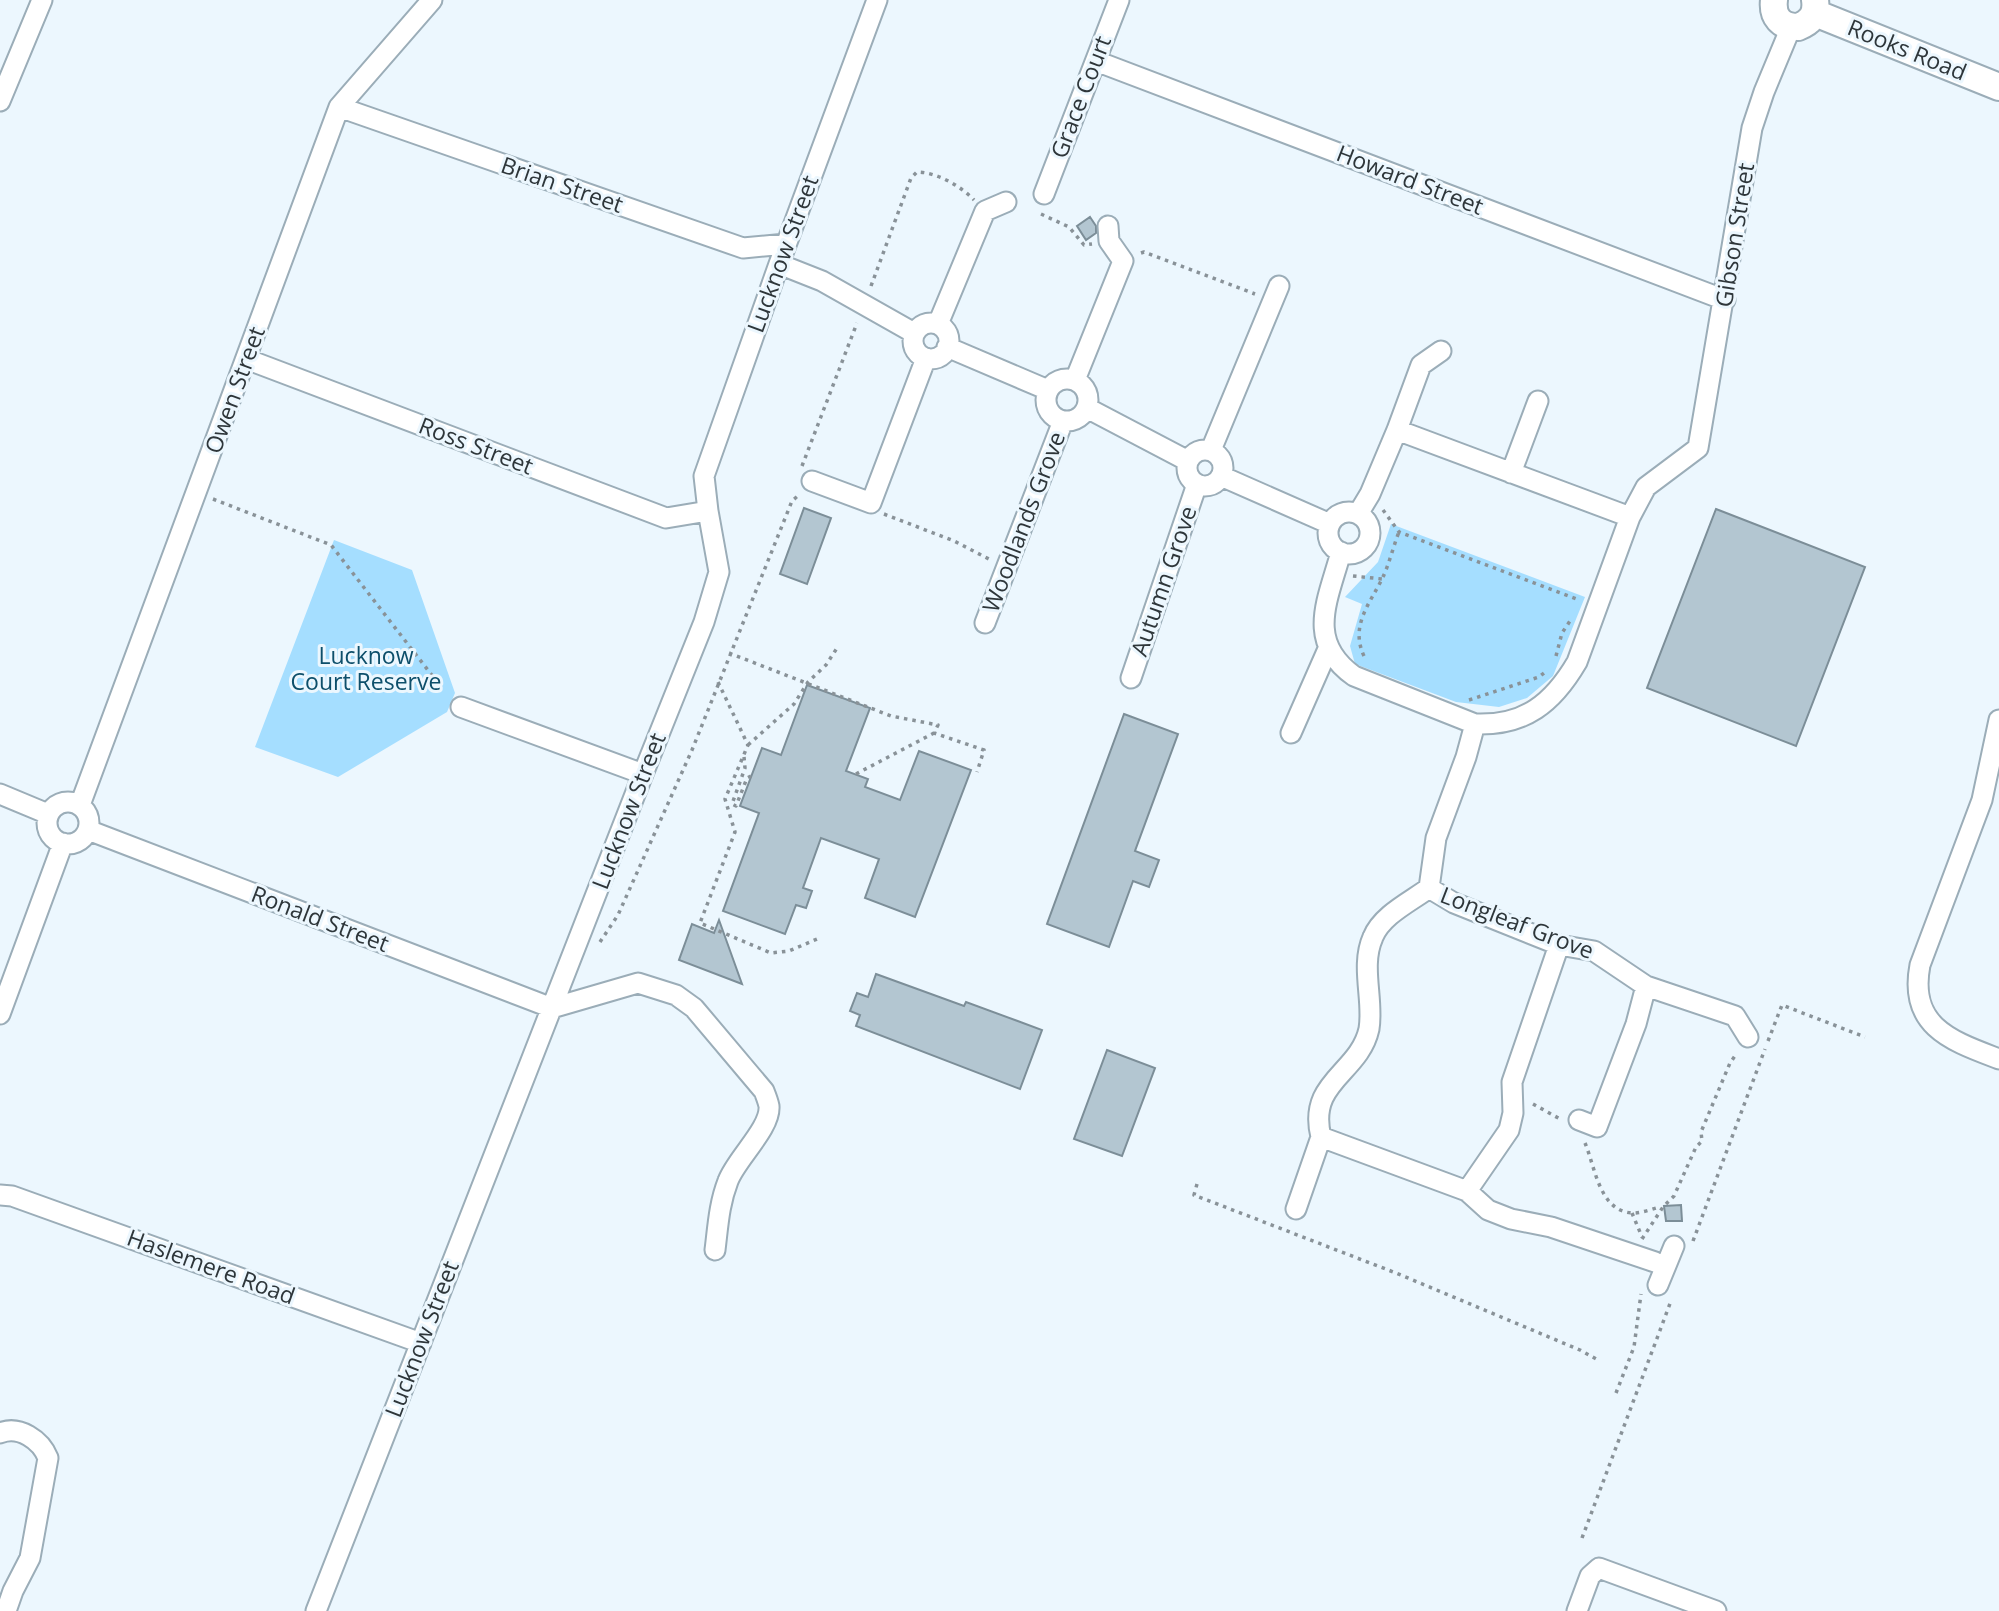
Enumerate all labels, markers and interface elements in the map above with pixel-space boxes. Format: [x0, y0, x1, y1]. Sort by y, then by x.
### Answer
street label: Rooks Road [1843, 11, 1972, 87]
street label: Grace Court [1042, 31, 1118, 163]
street label: Howard Street [1332, 136, 1488, 222]
street label: Brian Street [497, 148, 628, 220]
street label: Gibson Street [1707, 160, 1761, 309]
street label: Lucknow Street [739, 171, 825, 337]
street label: Owen Street [196, 322, 272, 458]
street label: Ross Street [415, 409, 538, 482]
street label: Woodlands Grove [974, 427, 1072, 617]
street label: Autumn Grove [1122, 501, 1204, 660]
park label: Lucknow Court Reserve [291, 639, 441, 697]
street label: Lucknow Street [584, 728, 673, 893]
street label: Ronald Street [247, 877, 394, 959]
street label: Longleaf Grove [1436, 878, 1599, 966]
street label: Haslemere Road [123, 1221, 300, 1311]
street label: Lucknow Street [377, 1256, 466, 1421]

